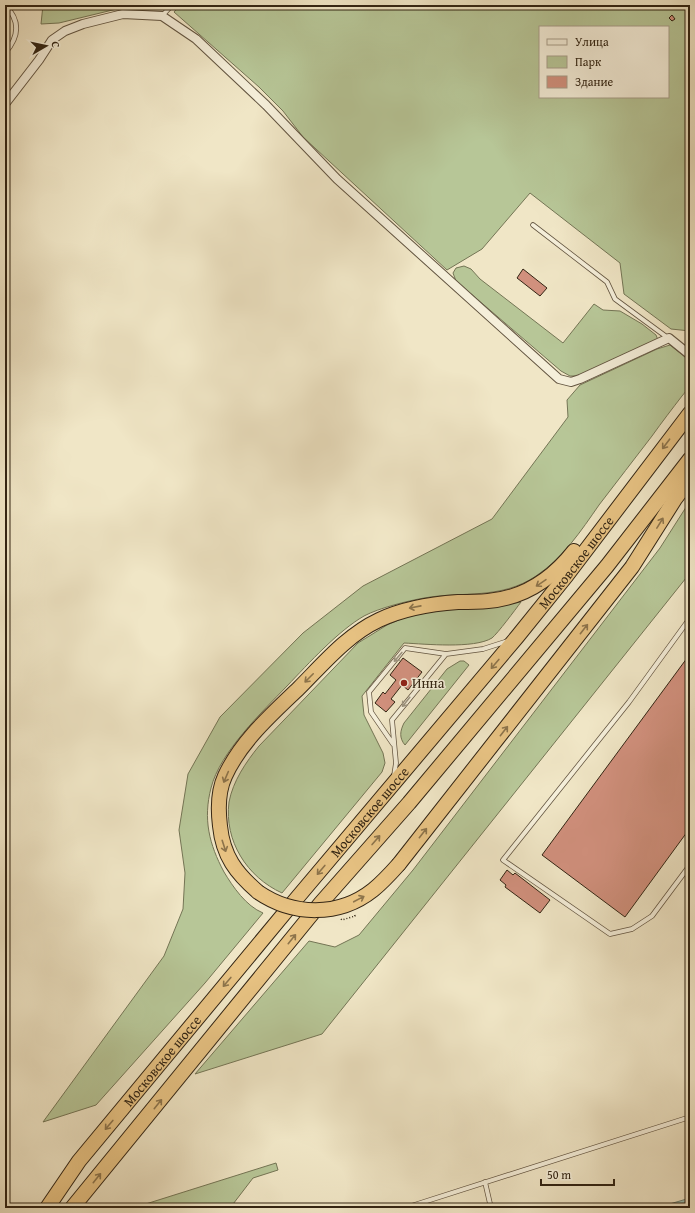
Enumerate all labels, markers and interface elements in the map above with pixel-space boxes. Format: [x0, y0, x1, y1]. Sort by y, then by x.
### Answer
north arrow [26, 26, 66, 66]
legend [539, 26, 669, 98]
text: Улица [575, 33, 609, 50]
text: С [47, 40, 64, 49]
text: Парк [575, 53, 602, 70]
text: Здание [575, 73, 614, 90]
one-way arrow [662, 439, 671, 450]
street label: Московское шоссе [534, 511, 619, 613]
one-way arrow [656, 518, 664, 529]
one-way arrow [536, 579, 547, 587]
one-way arrow [409, 604, 422, 612]
one-way arrow [580, 623, 589, 634]
one-way arrow [393, 651, 402, 662]
one-way arrow [491, 658, 500, 669]
one-way arrow [304, 673, 314, 683]
place label: Инна [412, 673, 445, 693]
marker: Инна [399, 678, 409, 688]
one-way arrow [402, 697, 410, 708]
one-way arrow [499, 725, 508, 736]
street label: Московское шоссе [326, 762, 414, 862]
one-way arrow [221, 771, 229, 783]
one-way arrow [419, 827, 428, 838]
one-way arrow [372, 835, 381, 845]
one-way arrow [221, 840, 228, 853]
one-way arrow [316, 865, 325, 875]
one-way arrow [353, 894, 365, 902]
one-way arrow [288, 933, 297, 944]
one-way arrow [223, 977, 232, 987]
street label: Московское шоссе [118, 1011, 206, 1111]
one-way arrow [153, 1098, 162, 1109]
one-way arrow [104, 1120, 113, 1131]
scale bar [541, 1161, 614, 1187]
text: 50 m [547, 1166, 571, 1183]
one-way arrow [93, 1172, 102, 1183]

